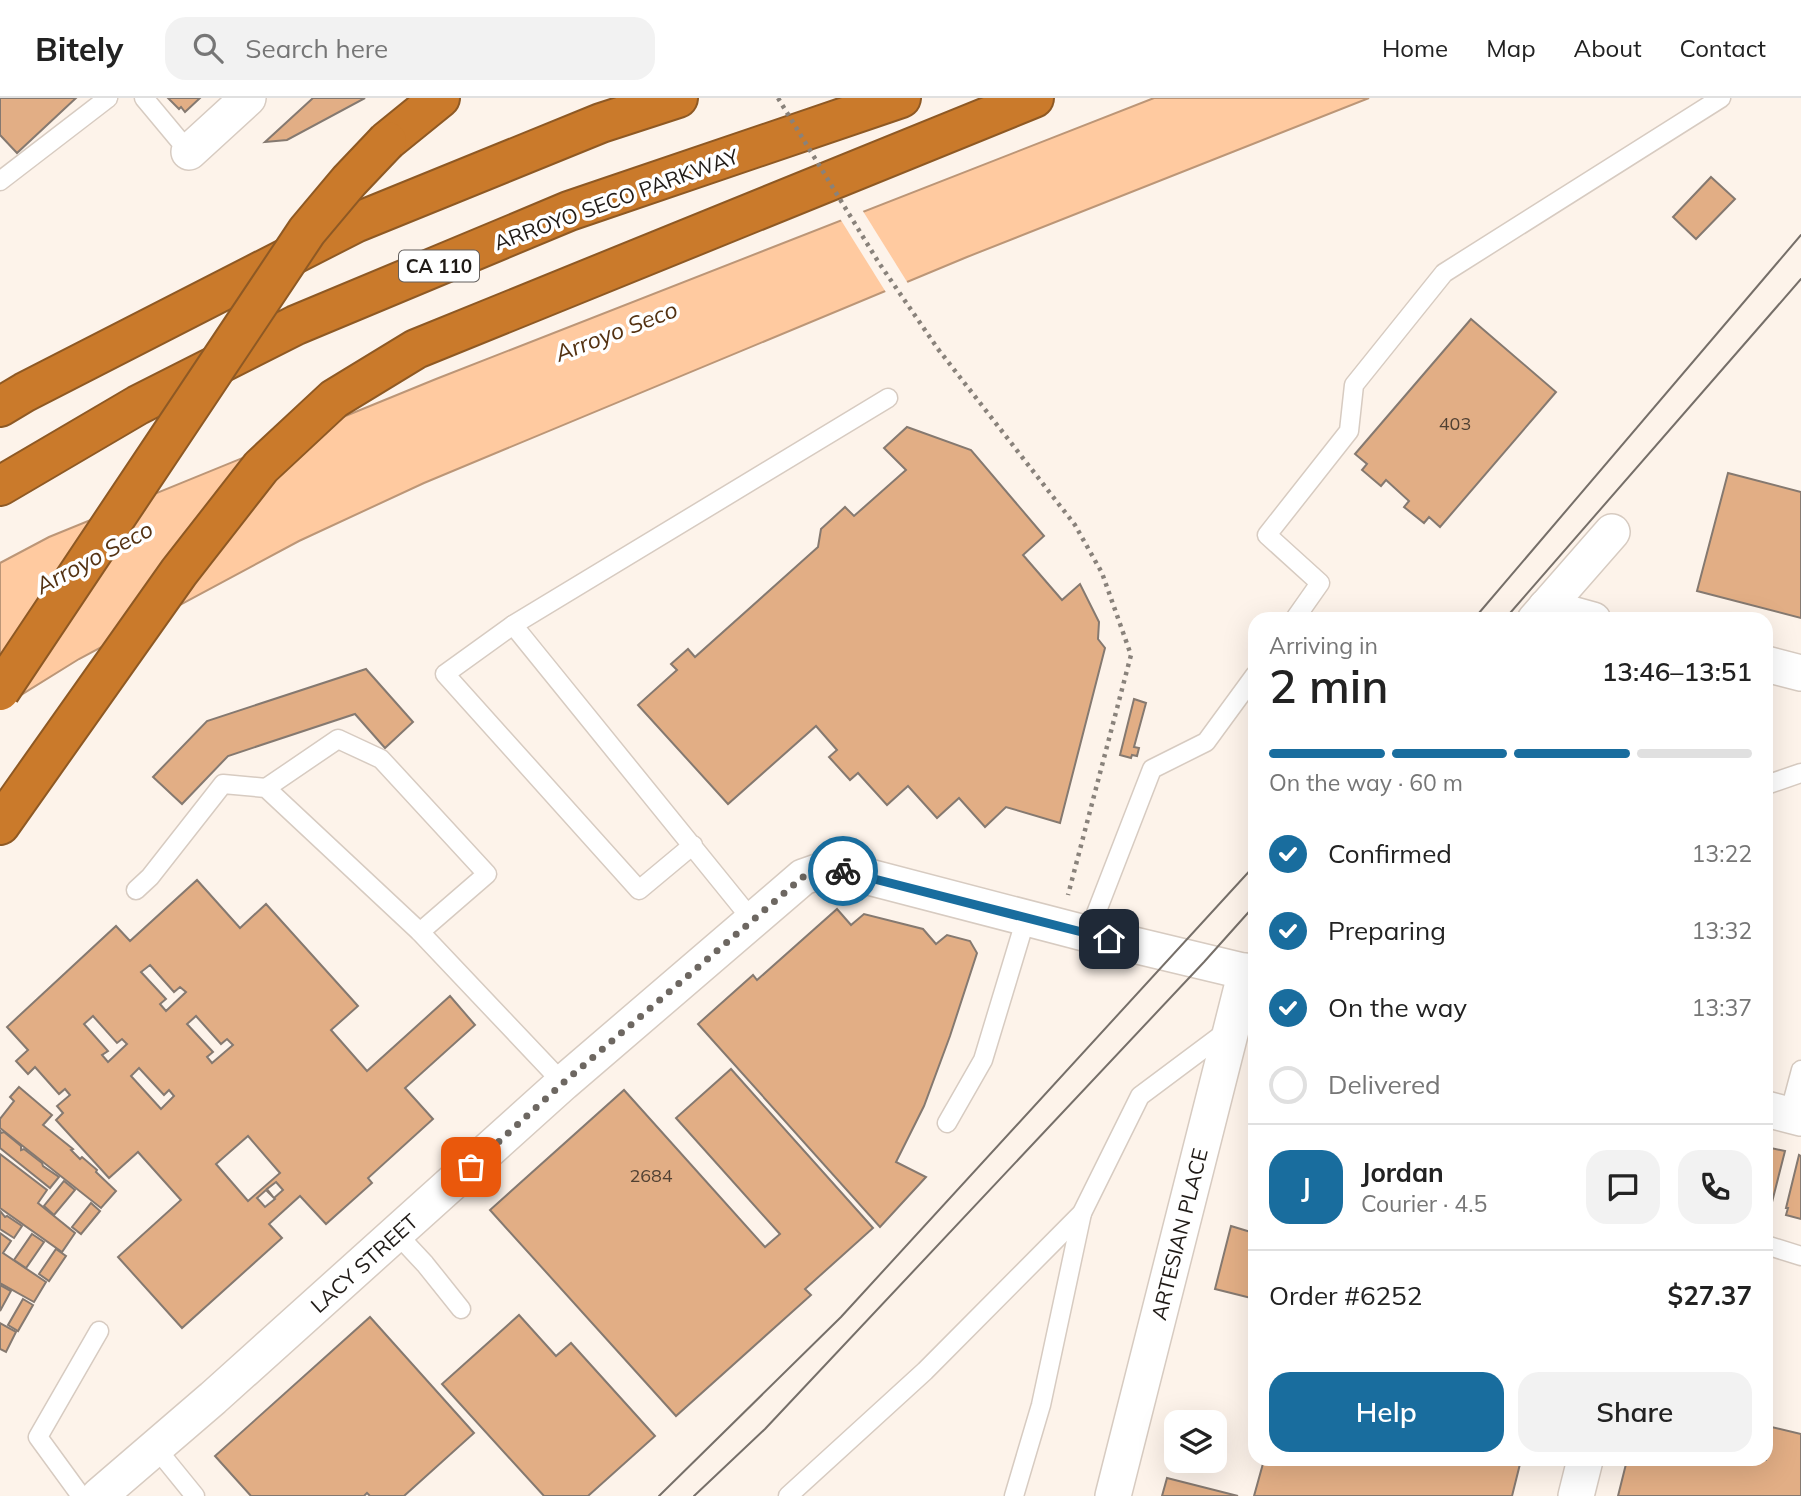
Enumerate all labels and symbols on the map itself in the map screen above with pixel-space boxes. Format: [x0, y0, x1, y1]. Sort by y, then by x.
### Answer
street label: ARROYO SECO PARKWAY [490, 143, 742, 255]
road number: CA 110 [399, 250, 479, 282]
water label: Arroyo Seco [550, 294, 681, 368]
house number: 403 [1439, 412, 1471, 435]
water label: Arroyo Seco [29, 514, 158, 600]
courier [808, 836, 878, 906]
pin [1079, 909, 1139, 969]
pin [441, 1137, 501, 1197]
street label: ARTESIAN PLACE [1145, 1145, 1213, 1323]
house number: 2684 [629, 1164, 673, 1187]
street label: LACY STREET [305, 1208, 423, 1318]

